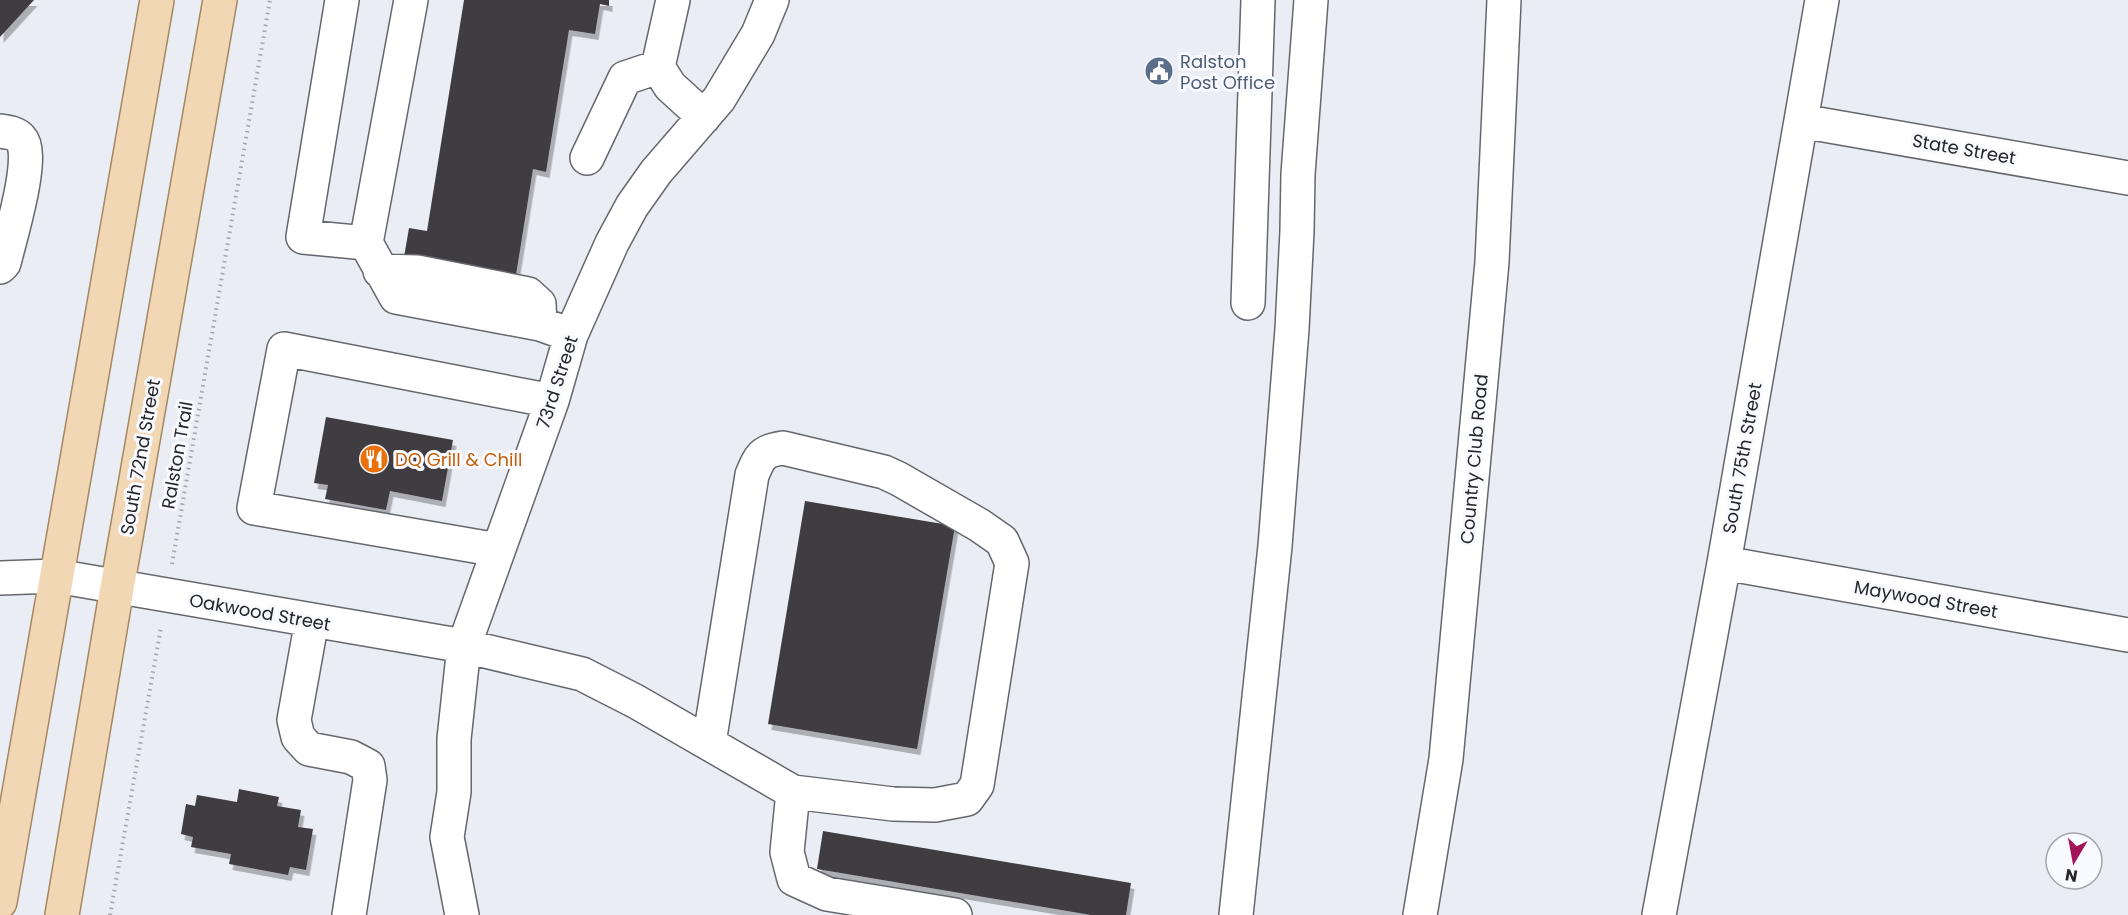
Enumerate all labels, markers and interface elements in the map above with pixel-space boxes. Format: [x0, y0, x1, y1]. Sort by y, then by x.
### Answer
place label: Ralston Post Office [1180, 49, 1275, 95]
public building icon: Ralston Post Office [1143, 55, 1175, 87]
street label: State Street [1910, 128, 2018, 170]
street label: 73rd Street [530, 332, 584, 432]
street label: Country Club Road [1454, 373, 1494, 545]
street label: South 72nd Street [114, 377, 166, 537]
street label: South 75th Street [1716, 380, 1768, 536]
street label: Ralston Trail [155, 399, 199, 511]
restaurant icon: DQ Grill & Chill [358, 443, 390, 475]
place label: DQ Grill & Chill [395, 447, 522, 472]
street label: Maywood Street [1852, 574, 2000, 624]
street label: Oakwood Street [187, 587, 333, 637]
north arrow [2044, 831, 2104, 891]
text: N [2064, 863, 2079, 888]

